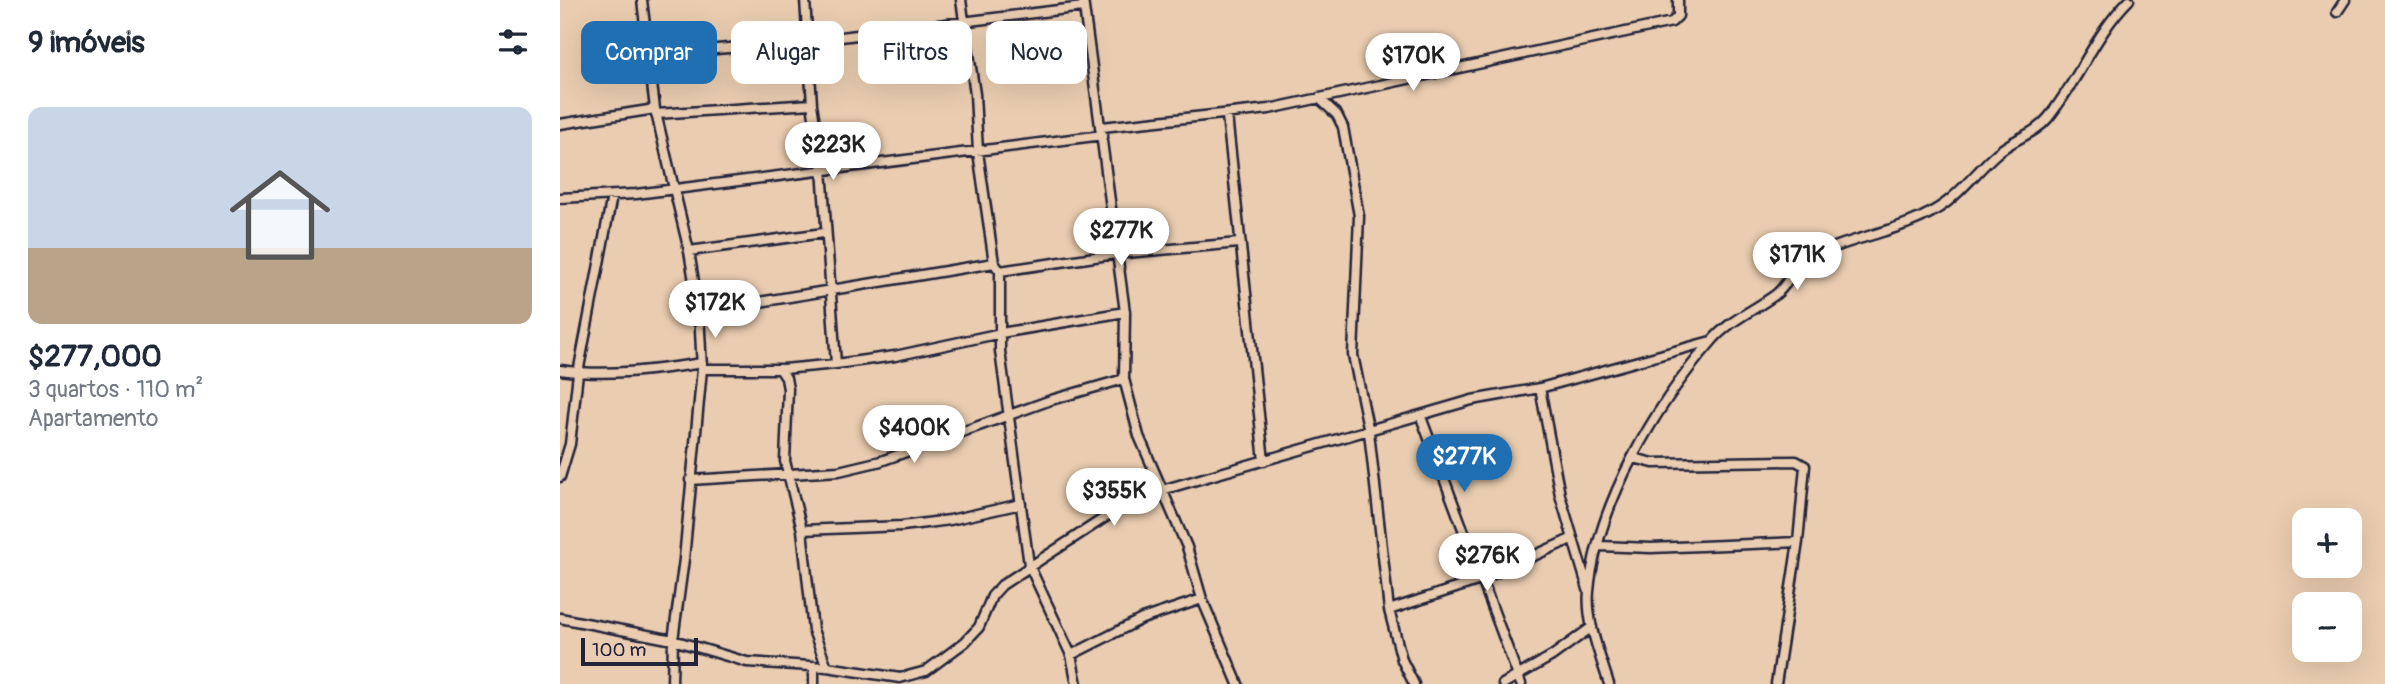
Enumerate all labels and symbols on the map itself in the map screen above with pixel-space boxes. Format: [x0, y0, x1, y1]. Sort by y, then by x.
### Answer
pin: $170K [1364, 34, 1462, 93]
pin: $223K [784, 122, 882, 182]
pin: $277K [1072, 208, 1170, 268]
pin: $171K [1748, 232, 1846, 292]
pin: $172K [666, 280, 764, 340]
pin: $400K [865, 406, 963, 465]
pin: $277K [1415, 434, 1513, 494]
pin: $355K [1065, 468, 1163, 528]
pin: $276K [1438, 534, 1536, 593]
scale bar [581, 635, 698, 667]

